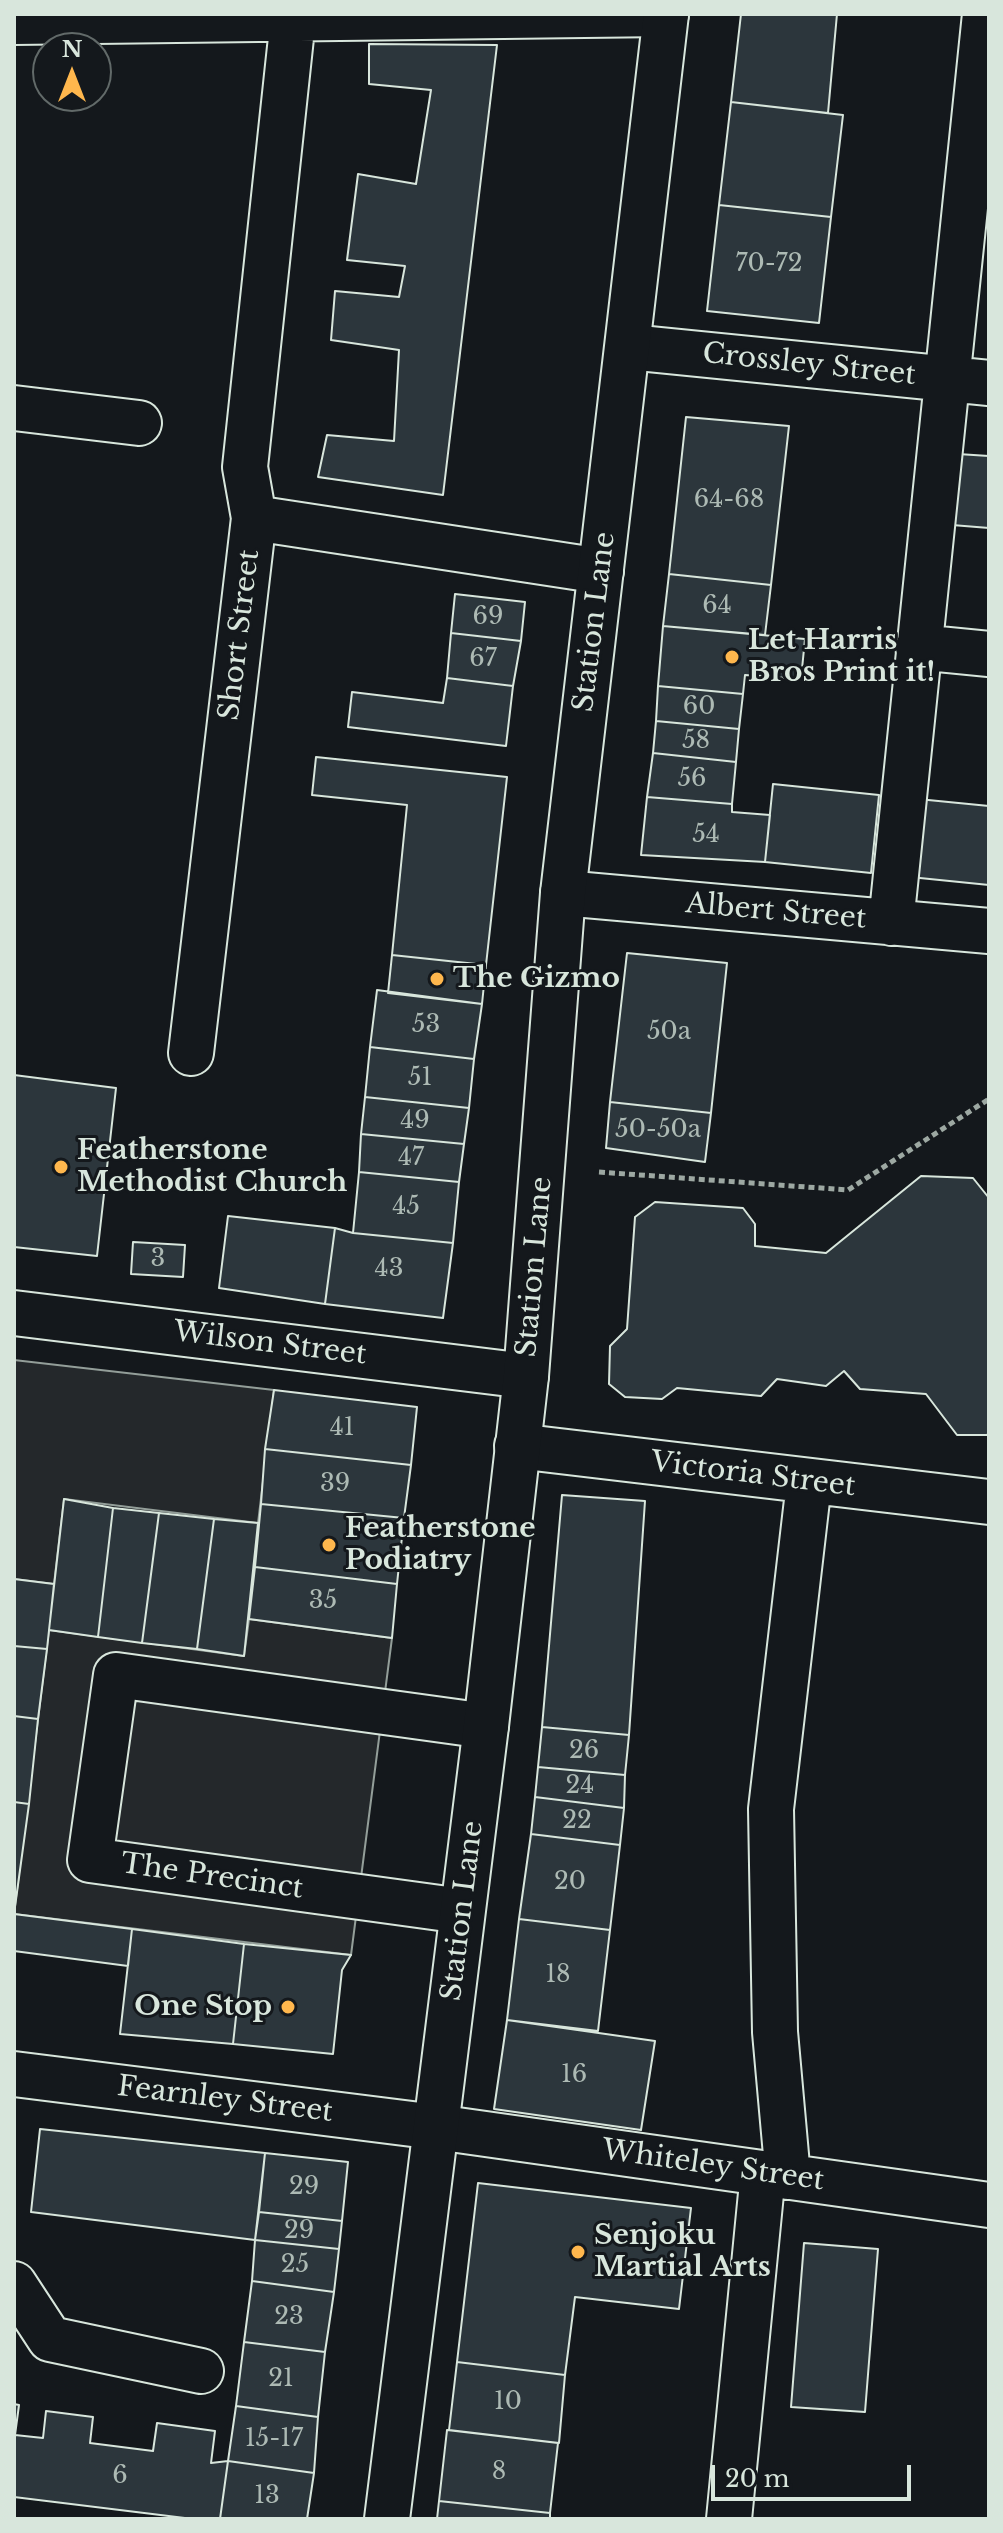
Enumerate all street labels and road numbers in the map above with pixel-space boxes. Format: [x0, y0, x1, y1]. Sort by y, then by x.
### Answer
street label: Crossley Street [701, 337, 917, 393]
street label: Station Lane [567, 530, 623, 714]
street label: Short Street [213, 548, 267, 722]
street label: Albert Street [684, 887, 868, 937]
street label: Station Lane [510, 1175, 560, 1359]
street label: Wilson Street [172, 1316, 368, 1372]
street label: Victoria Street [649, 1446, 857, 1504]
street label: Station Lane [435, 1819, 491, 2003]
street label: The Precinct [119, 1848, 305, 1906]
street label: Fearnley Street [115, 2070, 335, 2130]
street label: Whiteley Street [600, 2134, 826, 2198]

